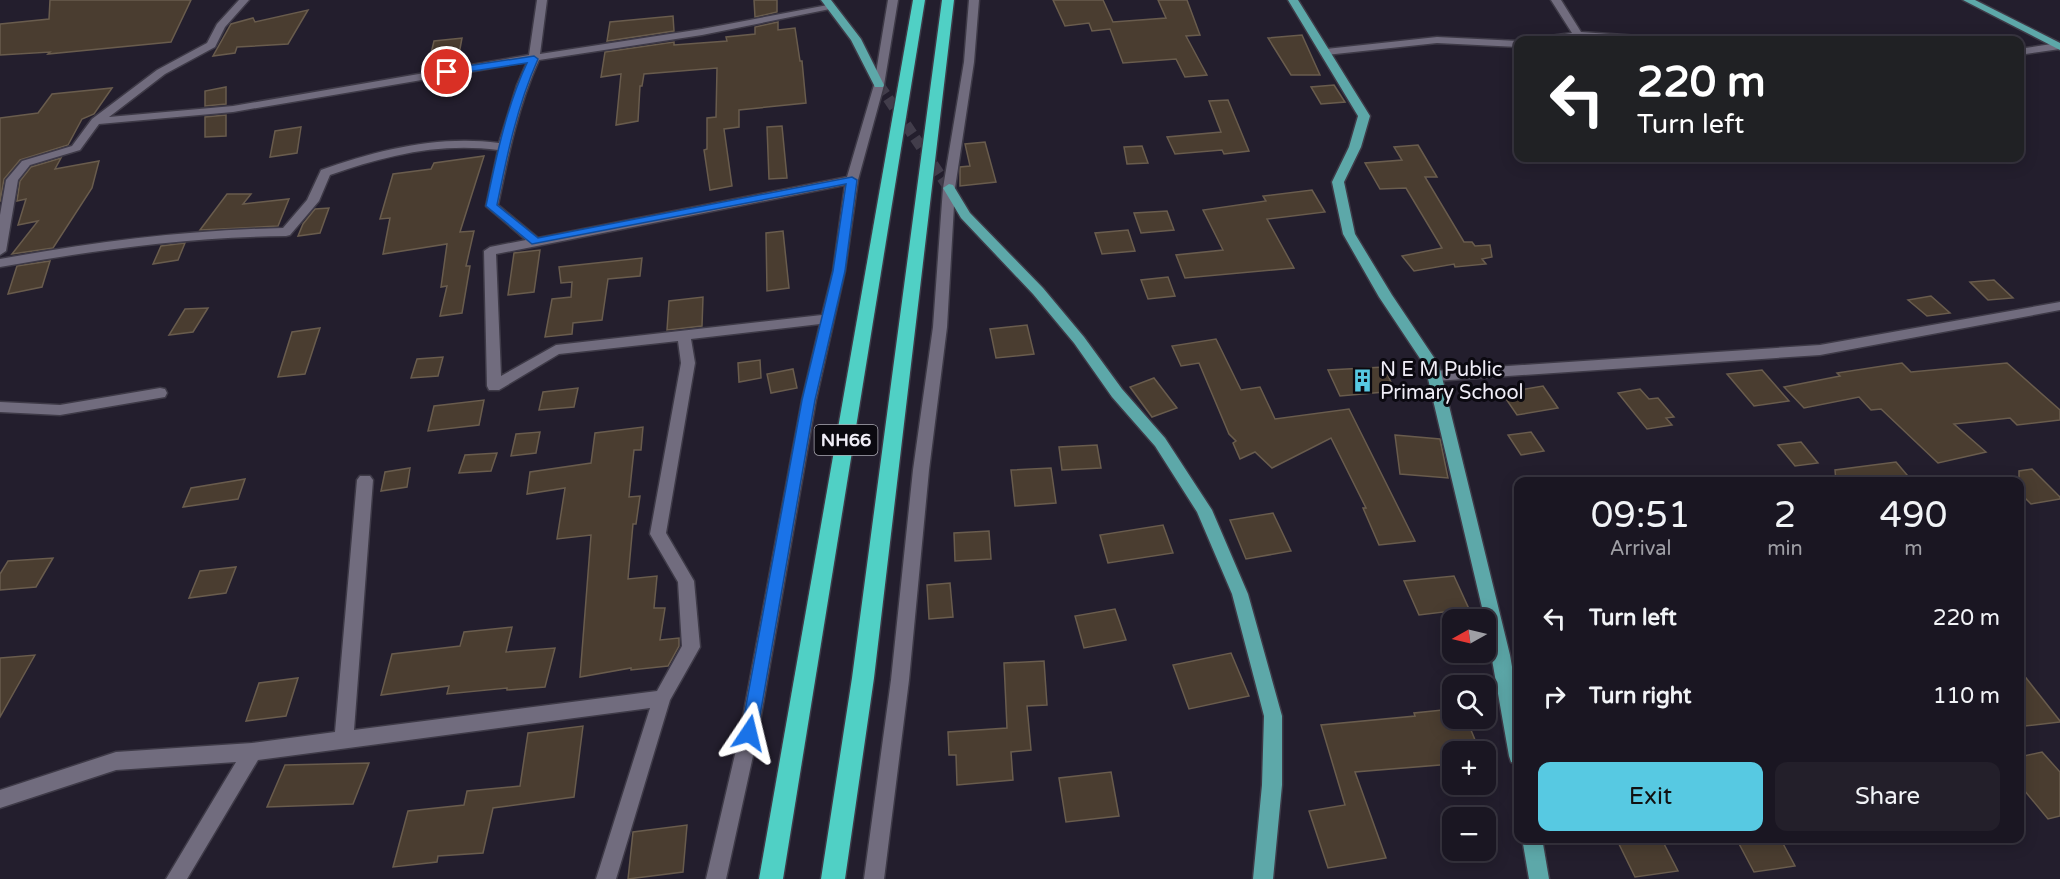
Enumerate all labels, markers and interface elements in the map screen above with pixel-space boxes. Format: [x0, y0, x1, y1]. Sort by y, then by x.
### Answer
pin [421, 46, 472, 97]
icon: arrive [430, 55, 463, 88]
text: 220 m [1637, 57, 1766, 108]
icon: left [1538, 60, 1616, 138]
text: Turn left [1637, 108, 1744, 141]
place label: N E M Public Primary School [1380, 358, 1524, 405]
building icon: N E M Public Primary School [1349, 368, 1375, 394]
road number: NH66 [814, 425, 878, 455]
text: 09:51 [1591, 494, 1691, 537]
text: 2 [1774, 494, 1796, 537]
text: 490 [1879, 494, 1947, 537]
text: Arrival [1610, 537, 1672, 561]
text: min [1767, 537, 1803, 561]
text: m [1904, 537, 1923, 561]
icon: left [1538, 602, 1571, 635]
text: Turn left [1589, 605, 1677, 631]
text: 220 m [1933, 605, 2000, 631]
north arrow [1442, 609, 1496, 663]
map controls [1442, 609, 1496, 861]
button: search [1442, 675, 1496, 729]
icon: right [1538, 680, 1571, 713]
text: Turn right [1589, 683, 1691, 709]
text: 110 m [1933, 683, 2000, 709]
position arrow [717, 701, 781, 765]
button: + [1442, 741, 1496, 795]
button: Exit [1538, 762, 1763, 831]
button: Share [1775, 762, 2000, 831]
button: − [1442, 807, 1496, 861]

